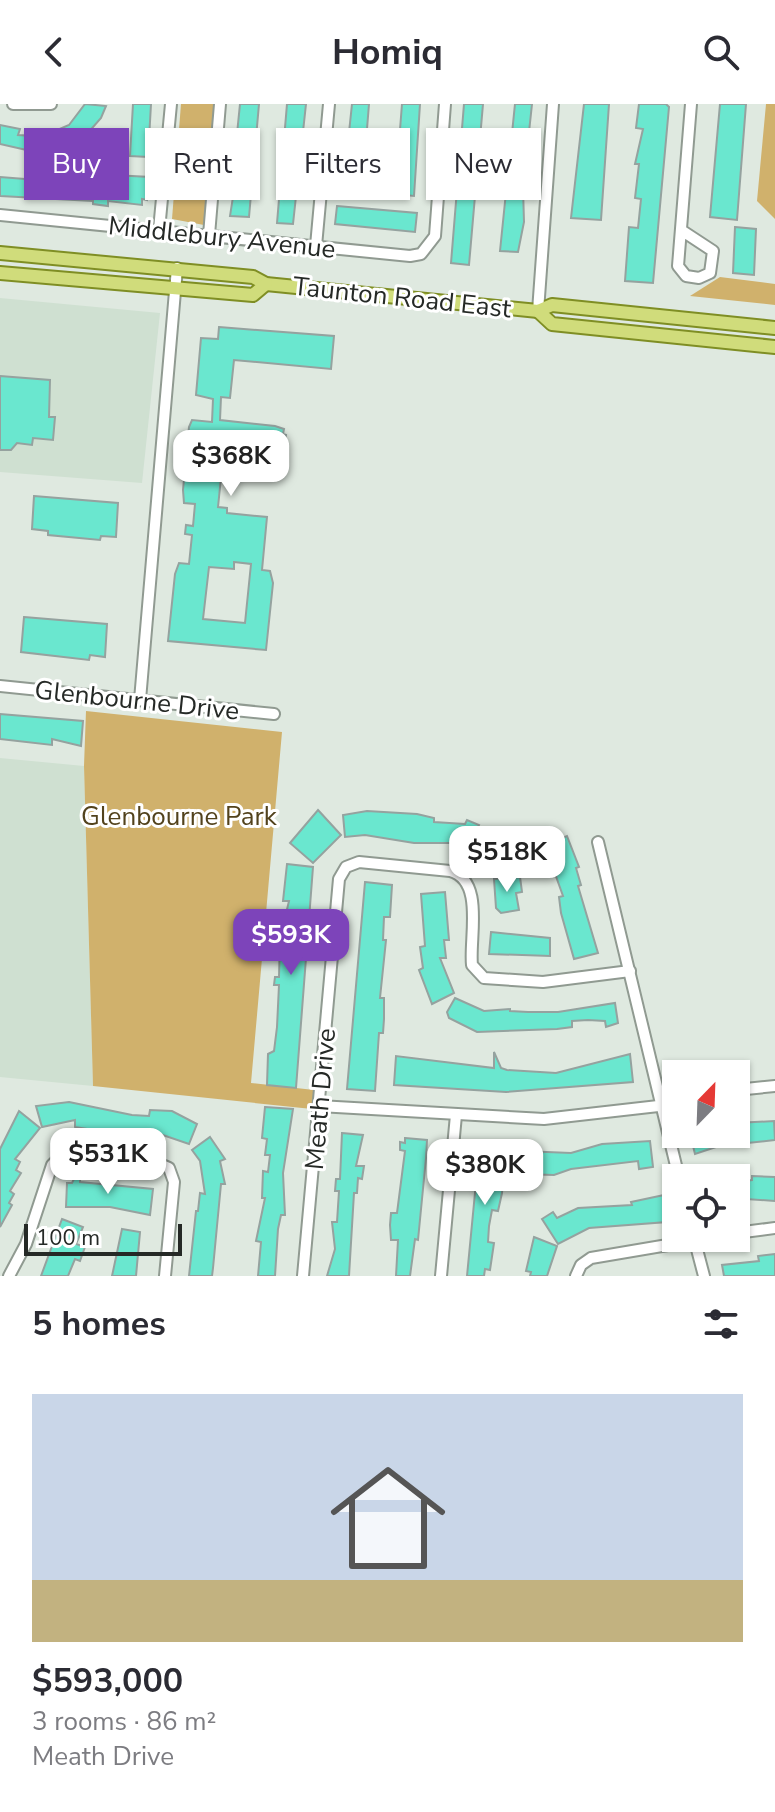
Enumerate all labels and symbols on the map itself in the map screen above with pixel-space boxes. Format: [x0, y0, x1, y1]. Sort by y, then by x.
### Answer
street label: Middlebury Avenue [107, 208, 337, 267]
street label: Taunton Road East [291, 269, 514, 326]
pin: $368K [175, 430, 287, 498]
street label: Glenbourne Drive [33, 672, 241, 729]
park label: Glenbourne Park [81, 799, 278, 834]
pin: $518K [451, 826, 563, 894]
pin: $593K [235, 909, 347, 977]
street label: Meath Drive [297, 1027, 344, 1171]
north arrow [662, 1060, 750, 1148]
pin: $531K [52, 1128, 164, 1196]
pin: $380K [429, 1139, 541, 1207]
scale bar [24, 1220, 182, 1256]

